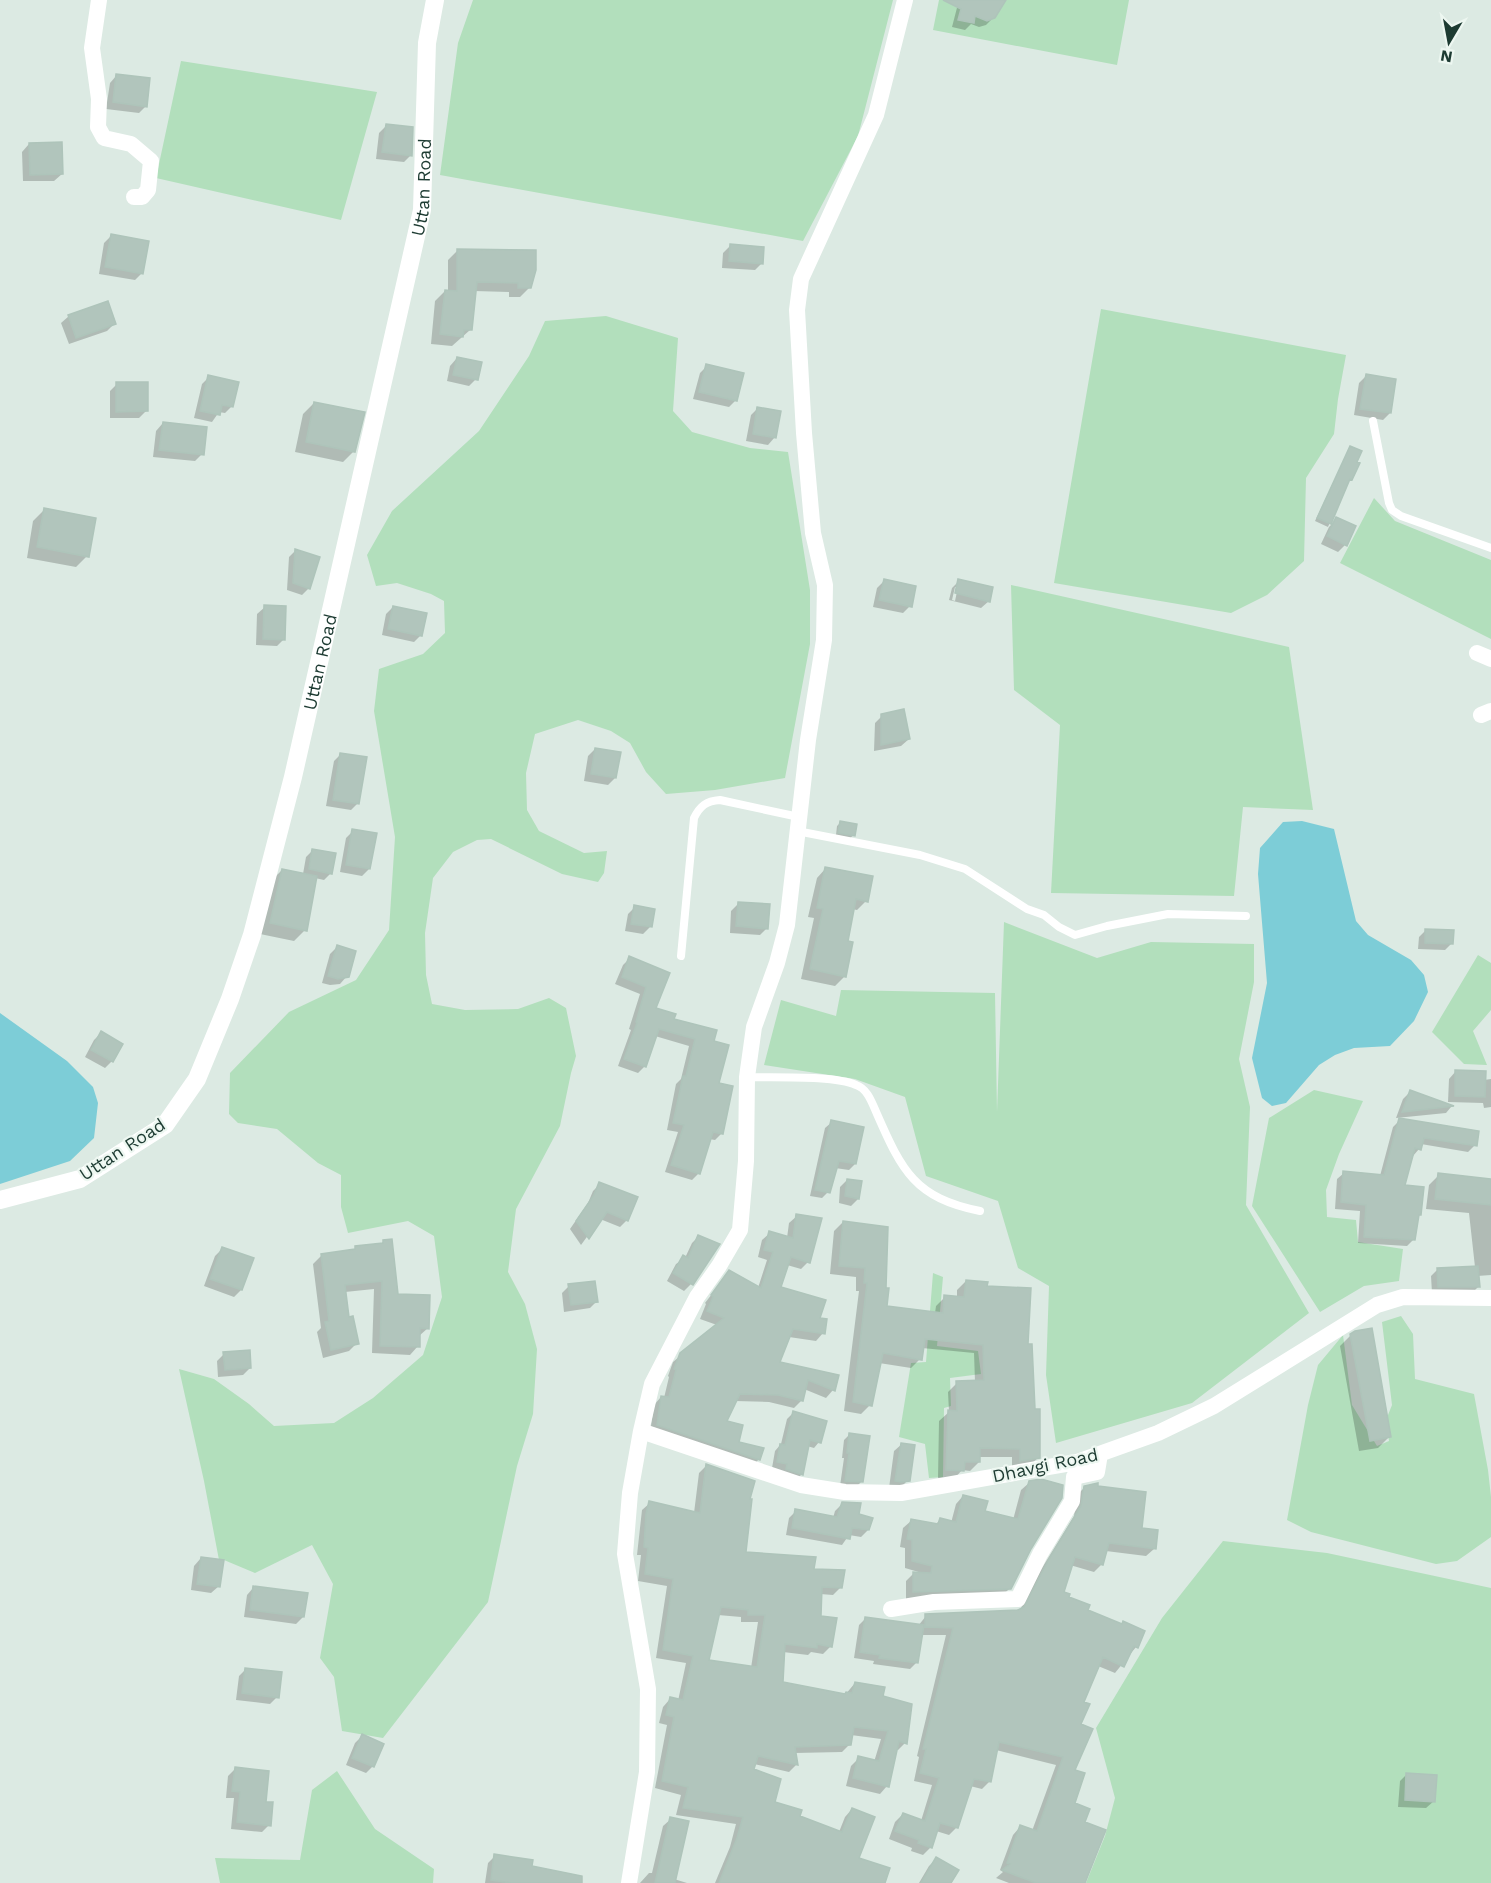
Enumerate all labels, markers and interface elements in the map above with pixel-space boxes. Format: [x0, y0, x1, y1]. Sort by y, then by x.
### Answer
north arrow [1419, 12, 1479, 72]
text: N [1439, 46, 1454, 67]
street label: Uttan Road [406, 138, 435, 238]
street label: Uttan Road [298, 612, 340, 712]
street label: Uttan Road [75, 1113, 169, 1185]
street label: Dhavgi Road [990, 1444, 1100, 1486]

